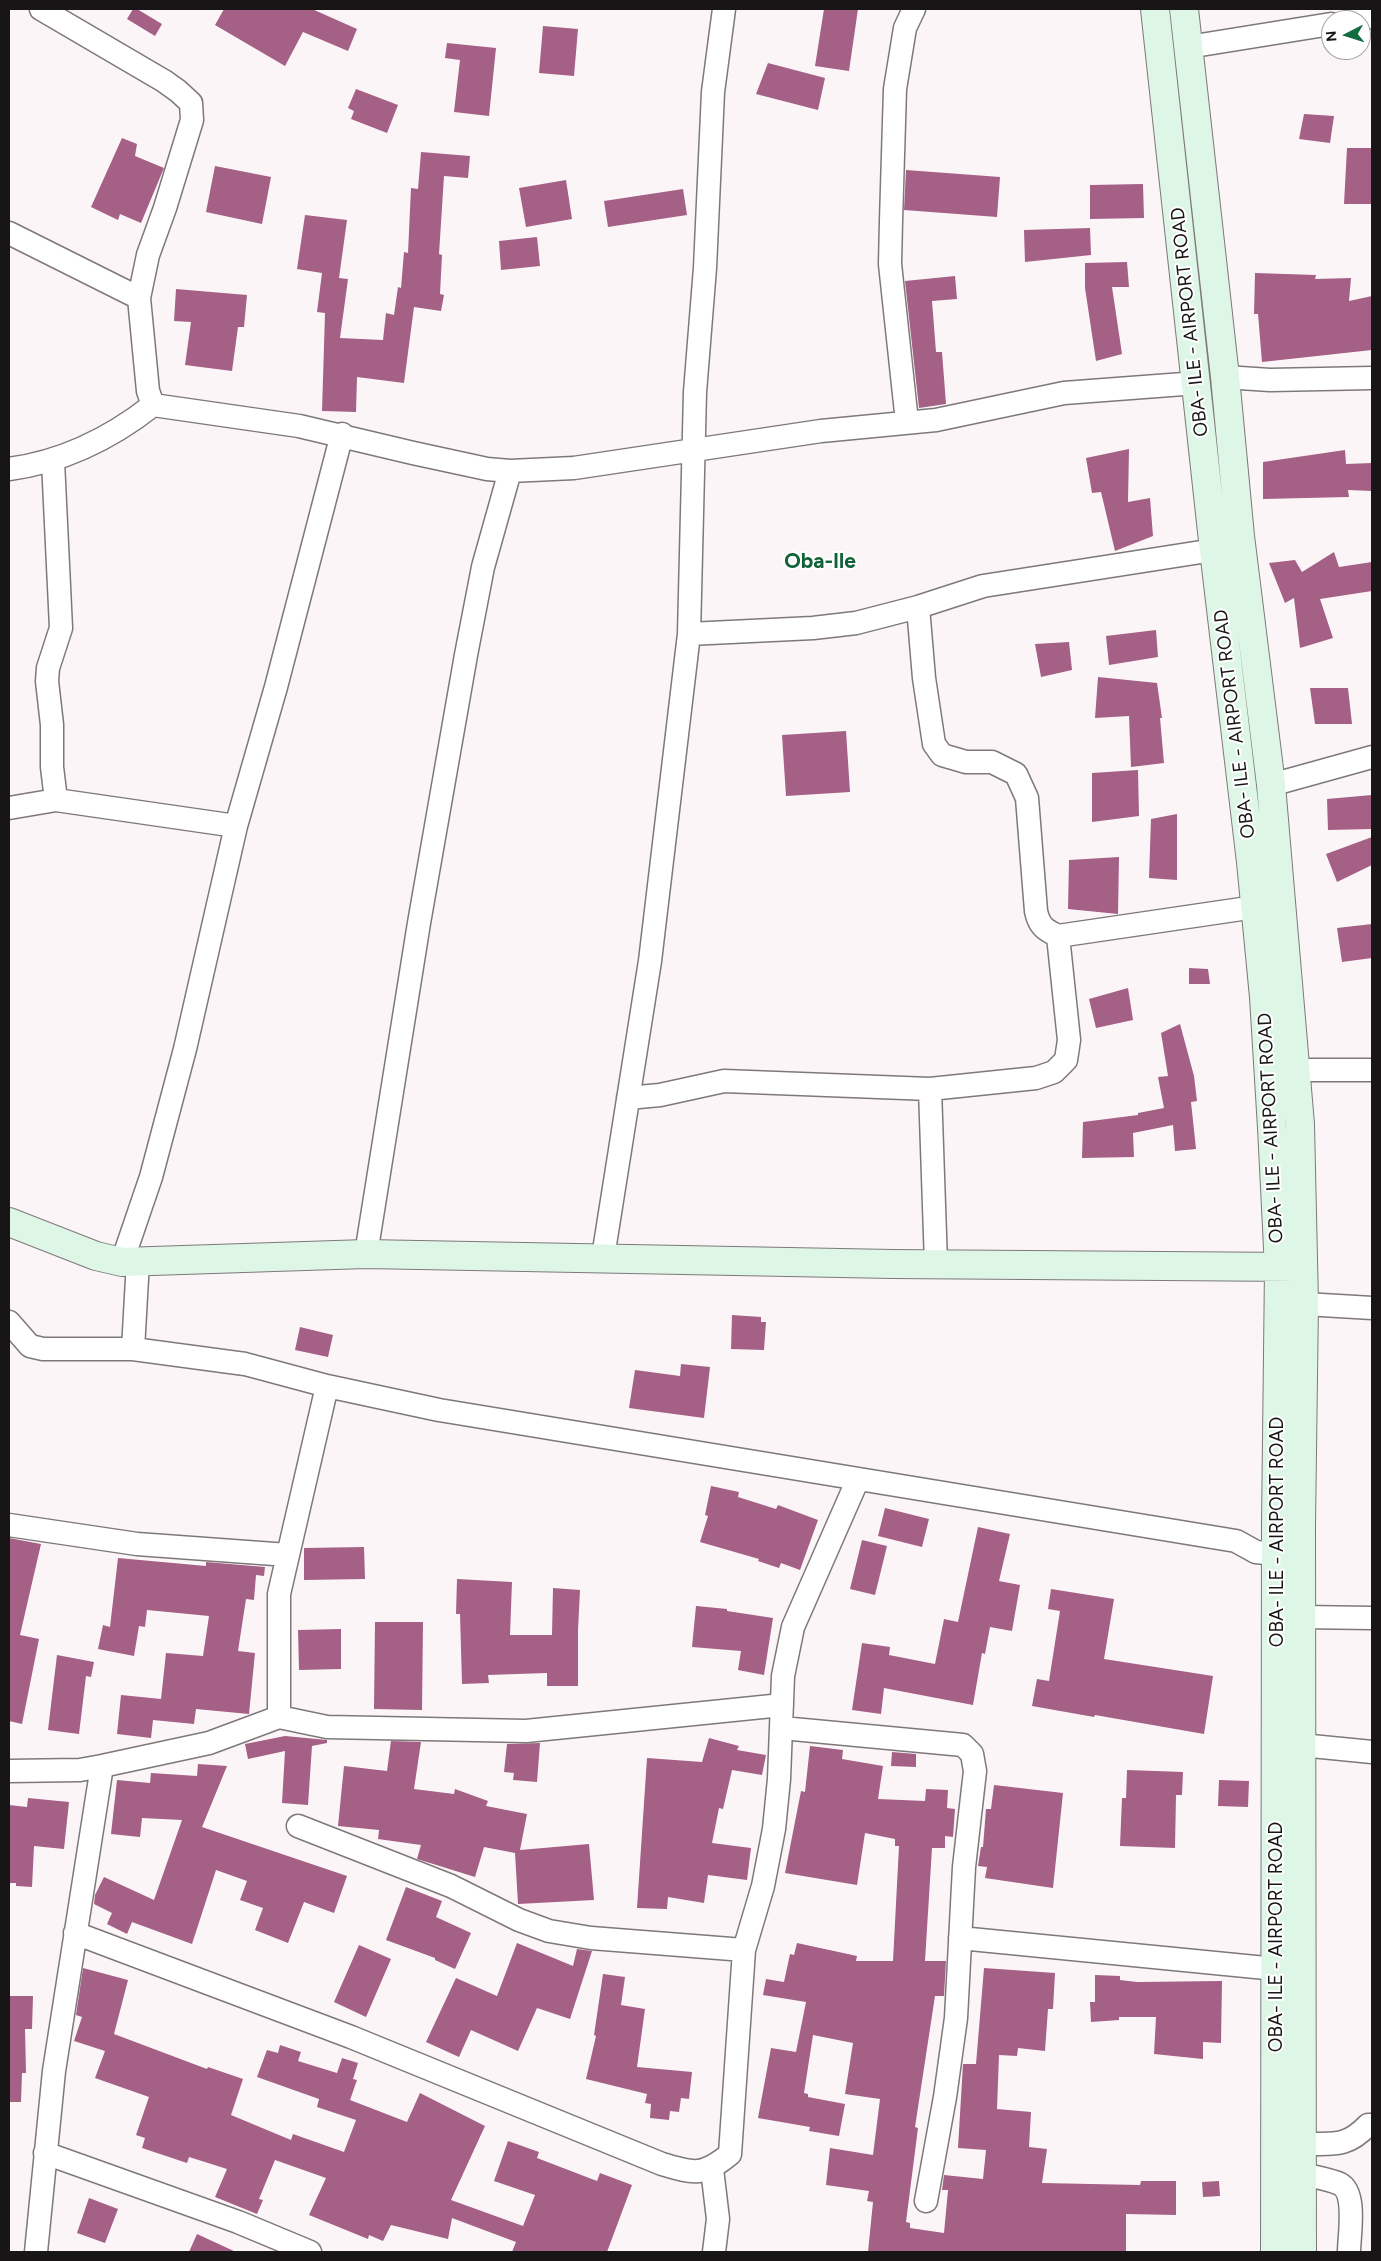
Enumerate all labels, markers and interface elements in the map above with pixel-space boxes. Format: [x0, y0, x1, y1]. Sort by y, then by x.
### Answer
north arrow [1321, 10, 1371, 60]
text: N [1323, 30, 1340, 42]
street label: OBA- ILE - AIRPORT ROAD [1167, 206, 1213, 438]
district label: Oba-Ile [784, 549, 856, 575]
street label: OBA- ILE - AIRPORT ROAD [1210, 608, 1260, 840]
street label: OBA- ILE - AIRPORT ROAD [1254, 1012, 1288, 1244]
street label: OBA- ILE - AIRPORT ROAD [1266, 1417, 1288, 1647]
street label: OBA- ILE - AIRPORT ROAD [1265, 1822, 1287, 2052]

